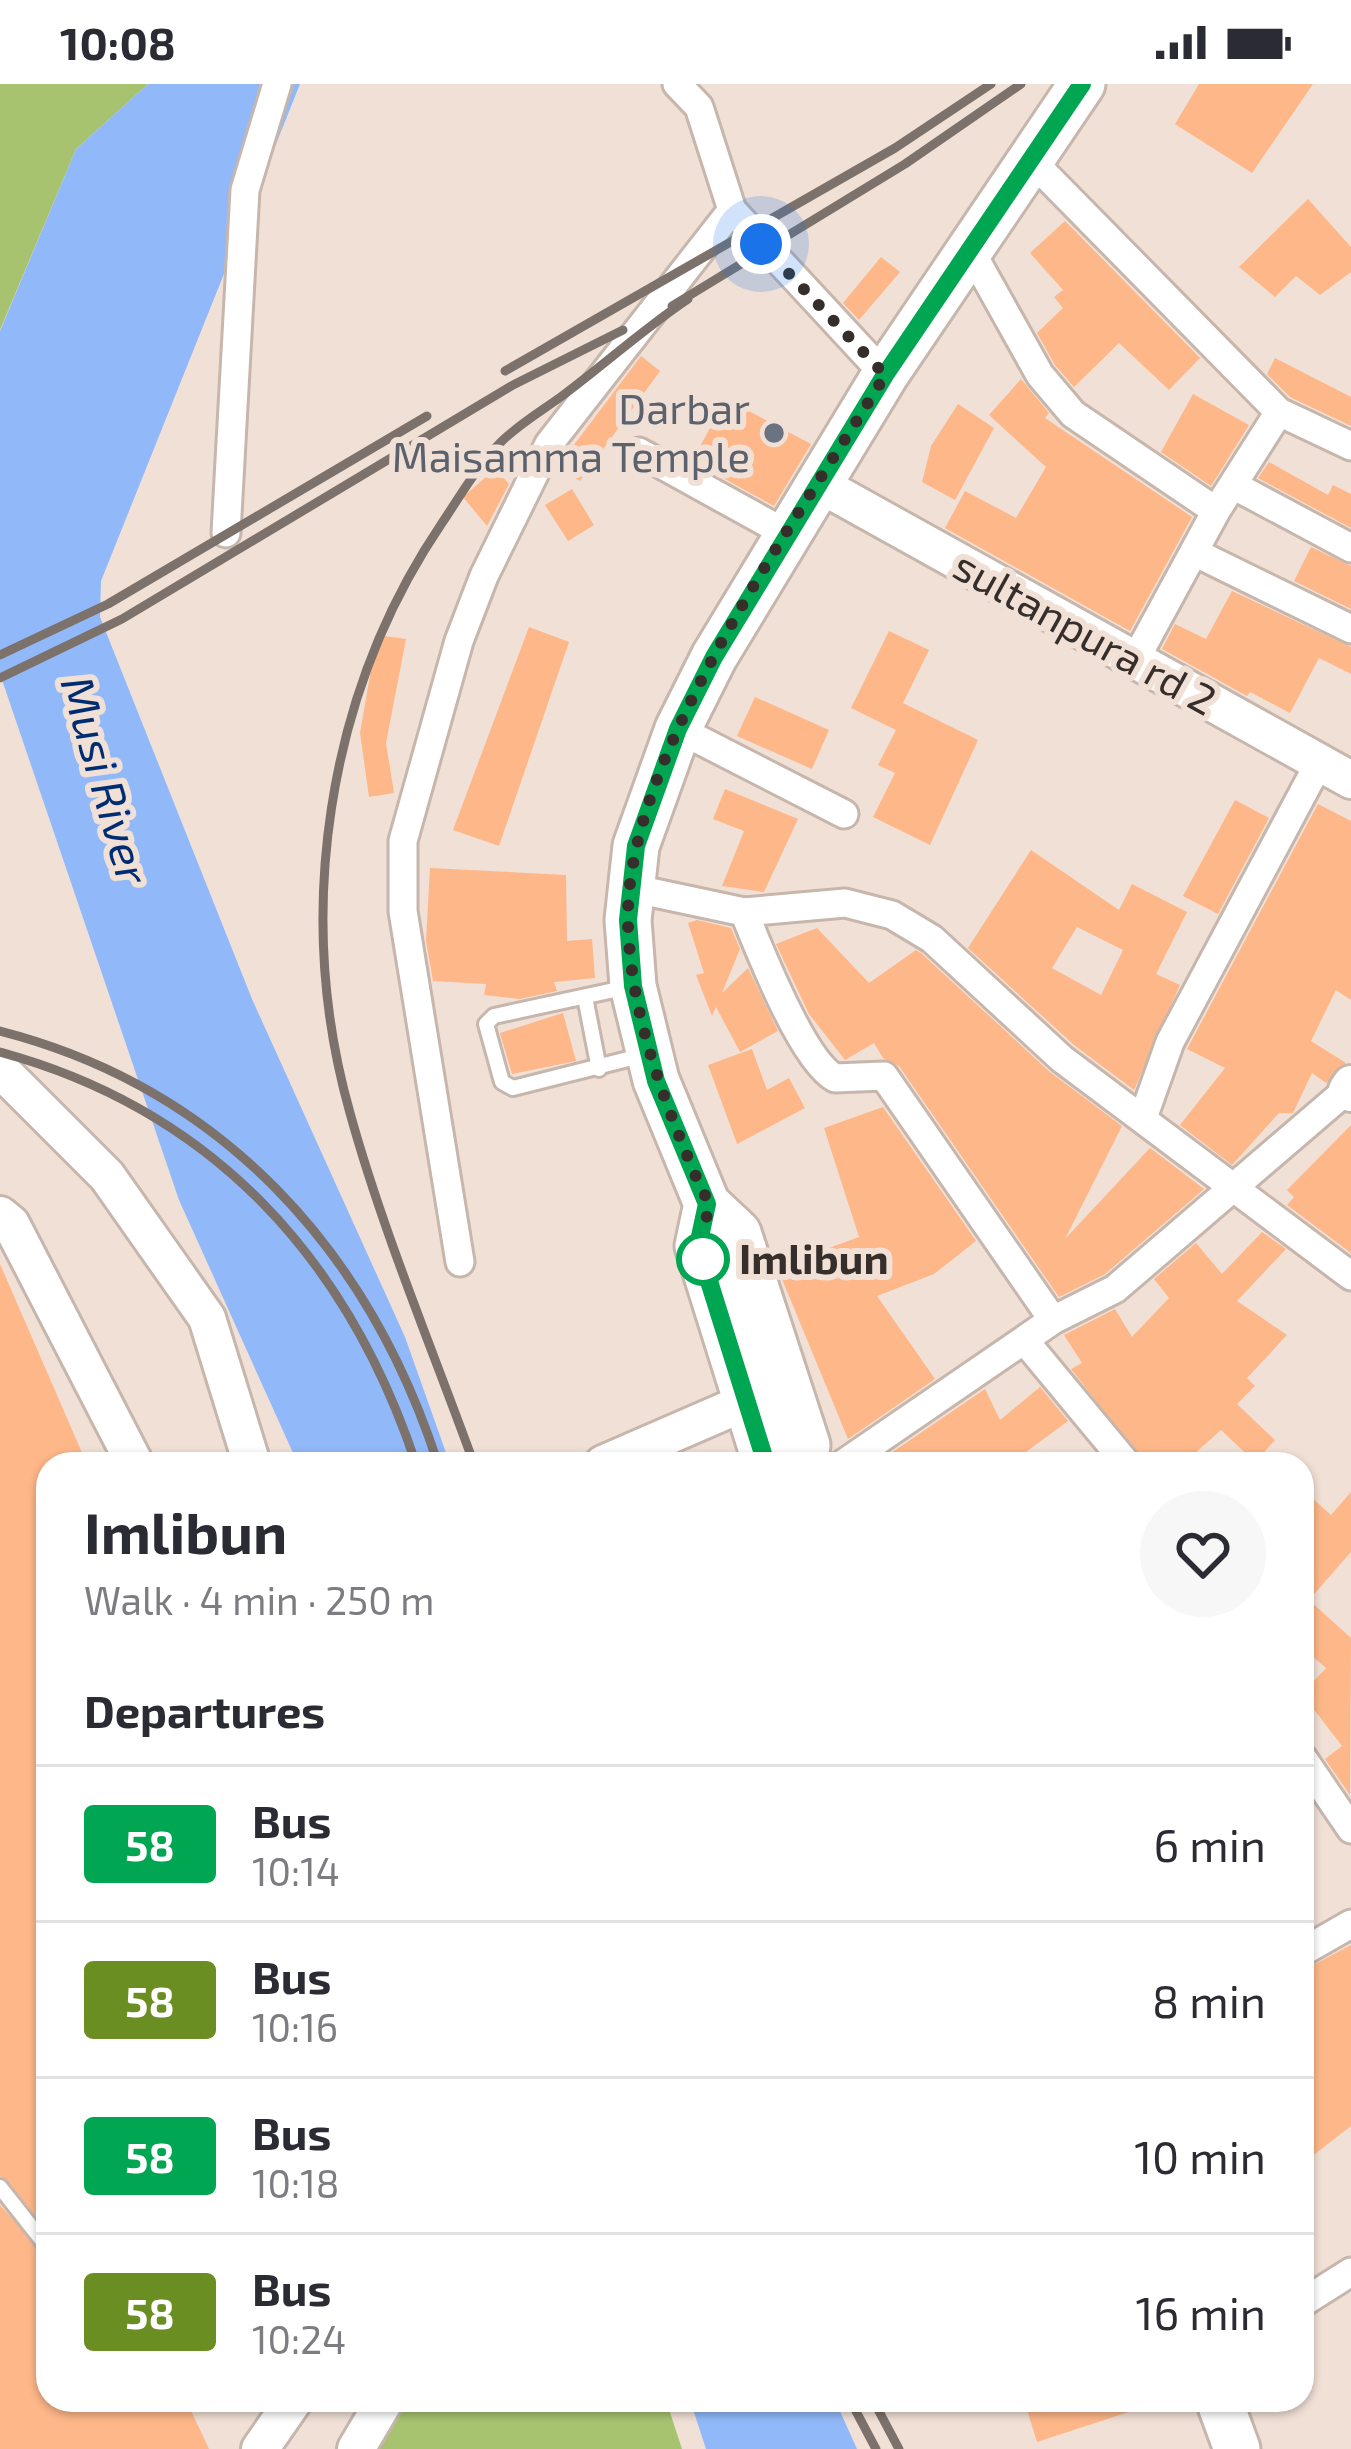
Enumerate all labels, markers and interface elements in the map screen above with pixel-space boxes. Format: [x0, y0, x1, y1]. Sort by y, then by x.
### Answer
text: 10:08 [60, 15, 176, 69]
your location [731, 214, 791, 274]
place label: Darbar Maisamma Temple [392, 382, 750, 480]
marker: Darbar Maisamma Temple [761, 420, 787, 446]
street label: sultanpura rd 2 [946, 539, 1226, 724]
water label: Musi River [52, 669, 163, 891]
place label: Imlibun [739, 1232, 889, 1282]
marker: Imlibun [678, 1234, 728, 1284]
button: heart [1140, 1491, 1266, 1617]
text: Imlibun [84, 1497, 287, 1565]
text: Walk · 4 min · 250 m [84, 1576, 435, 1623]
text: Departures [84, 1683, 325, 1737]
text: Bus [252, 1793, 331, 1847]
text: 6 min [1153, 1817, 1266, 1871]
text: 58 [125, 1819, 175, 1869]
text: 10:14 [252, 1847, 340, 1894]
text: Bus [252, 1949, 331, 2003]
text: 8 min [1152, 1973, 1266, 2027]
text: 58 [125, 1975, 175, 2025]
text: 10:16 [252, 2003, 338, 2050]
text: Bus [252, 2105, 331, 2159]
text: 10 min [1134, 2129, 1266, 2183]
text: 58 [125, 2131, 175, 2181]
text: 10:18 [252, 2159, 339, 2206]
text: Bus [252, 2261, 331, 2315]
text: 16 min [1136, 2285, 1266, 2339]
text: 58 [125, 2287, 175, 2337]
text: 10:24 [252, 2315, 346, 2362]

